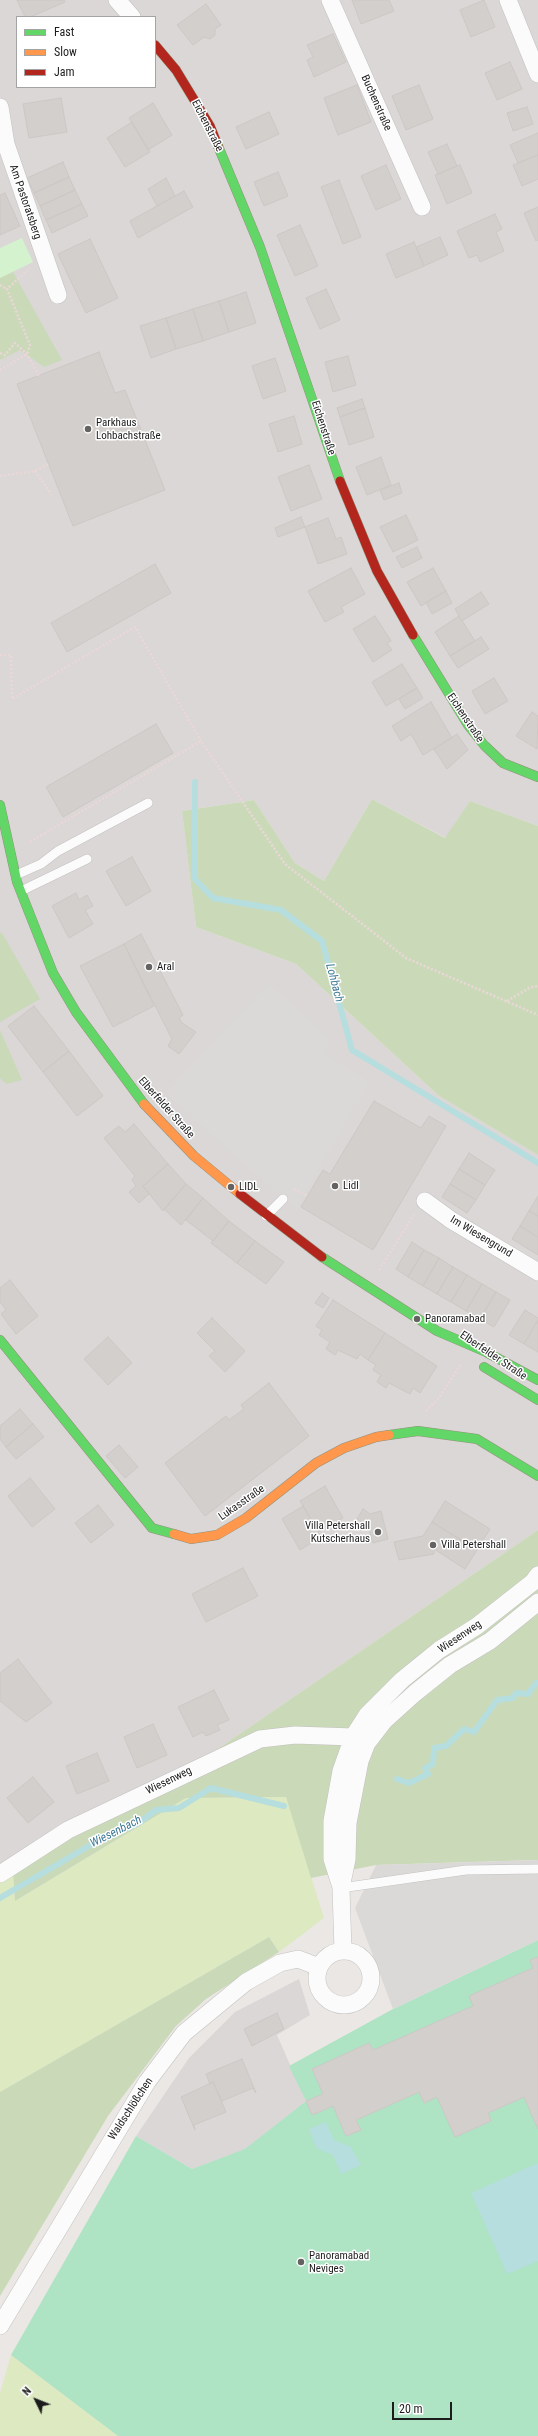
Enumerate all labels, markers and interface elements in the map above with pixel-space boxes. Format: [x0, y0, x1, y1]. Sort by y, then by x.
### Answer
legend [16, 16, 156, 88]
text: Fast [54, 25, 74, 39]
text: Slow [54, 45, 77, 59]
text: Jam [54, 65, 75, 79]
street label: Buchenstraße [358, 73, 394, 133]
street label: Eichenstraße [188, 98, 226, 154]
street label: Am Pastoratsberg [6, 163, 44, 241]
street label: Eichenstraße [308, 399, 338, 457]
place label: Parkhaus Lohbachstraße [96, 416, 161, 442]
marker: Parkhaus Lohbachstraße [83, 424, 93, 434]
street label: Eichenstraße [444, 691, 486, 745]
place label: Aral [157, 960, 174, 974]
marker: Aral [144, 962, 154, 972]
water label: Lohbach [322, 962, 346, 1004]
street label: Elberfelder Straße [135, 1075, 197, 1141]
place label: Lidl [343, 1179, 359, 1193]
place label: LIDL [239, 1180, 258, 1194]
marker: Lidl [330, 1181, 340, 1191]
marker: LIDL [226, 1182, 236, 1192]
street label: Im Wiesengrund [448, 1213, 514, 1261]
place label: Panoramabad [425, 1312, 485, 1326]
marker: Panoramabad [412, 1314, 422, 1324]
street label: Elberfelder Straße [457, 1329, 529, 1383]
street label: Lukasstraße [216, 1482, 268, 1524]
place label: Villa Petershall Kutscherhaus [305, 1519, 370, 1545]
marker: Villa Petershall Kutscherhaus [373, 1527, 383, 1537]
place label: Villa Petershall [441, 1538, 506, 1552]
marker: Villa Petershall [428, 1540, 438, 1550]
street label: Wiesenweg [436, 1618, 484, 1656]
street label: Wiesenweg [144, 1764, 194, 1798]
water label: Wiesenbach [88, 1813, 144, 1851]
street label: Waldschlößchen [106, 2075, 156, 2143]
place label: Panoramabad Neviges [309, 2249, 369, 2275]
marker: Panoramabad Neviges [296, 2257, 306, 2267]
north arrow [16, 2380, 56, 2420]
text: N [20, 2385, 34, 2398]
scale bar [394, 2394, 454, 2420]
text: 20 m [399, 2402, 423, 2416]

